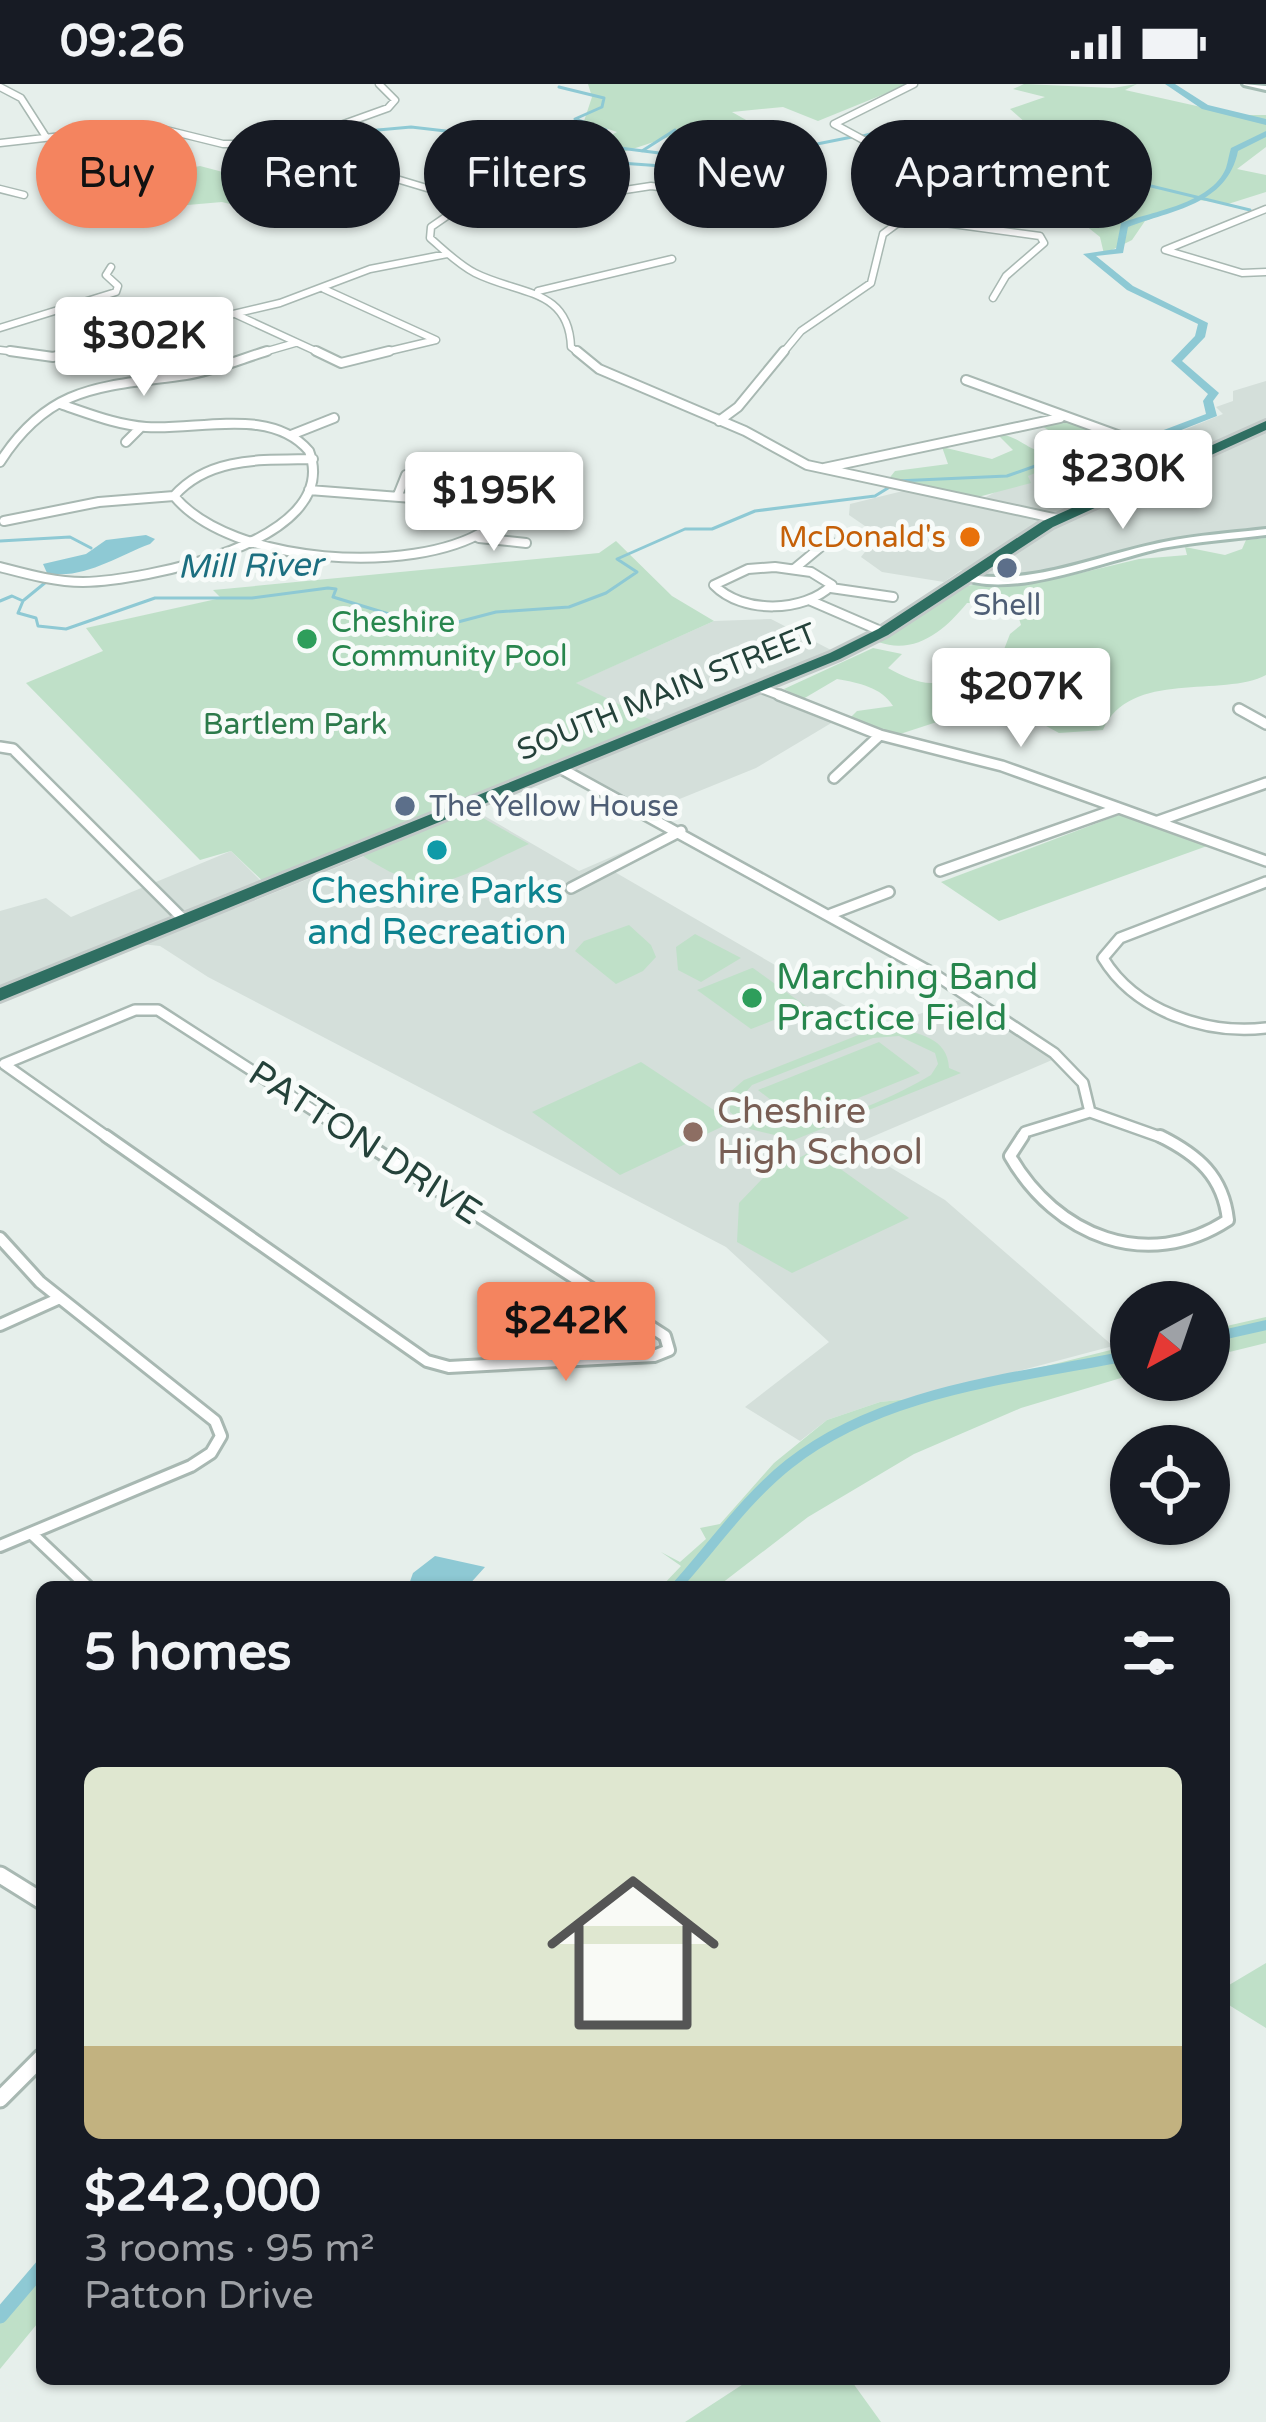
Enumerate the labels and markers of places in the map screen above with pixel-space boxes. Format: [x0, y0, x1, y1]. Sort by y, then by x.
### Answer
pin: $302K [60, 297, 228, 399]
pin: $230K [1039, 430, 1207, 532]
pin: $195K [410, 452, 578, 554]
place label: McDonald's [779, 519, 946, 556]
marker: McDonald's [957, 524, 983, 550]
marker: Shell [994, 555, 1020, 581]
place label: Shell [973, 587, 1041, 624]
place label: Cheshire Community Pool [331, 604, 568, 675]
marker: Cheshire Community Pool [294, 626, 320, 652]
pin: $207K [937, 648, 1105, 750]
place label: The Yellow House [429, 788, 679, 825]
marker: The Yellow House [392, 793, 418, 819]
marker: Cheshire Parks and Recreation [424, 837, 450, 863]
place label: Cheshire Parks and Recreation [307, 870, 567, 954]
place label: Marching Band Practice Field [776, 956, 1038, 1040]
marker: Marching Band Practice Field [739, 985, 765, 1011]
place label: Cheshire High School [717, 1090, 923, 1174]
marker: Cheshire High School [680, 1119, 706, 1145]
pin: $242K [482, 1282, 650, 1384]

